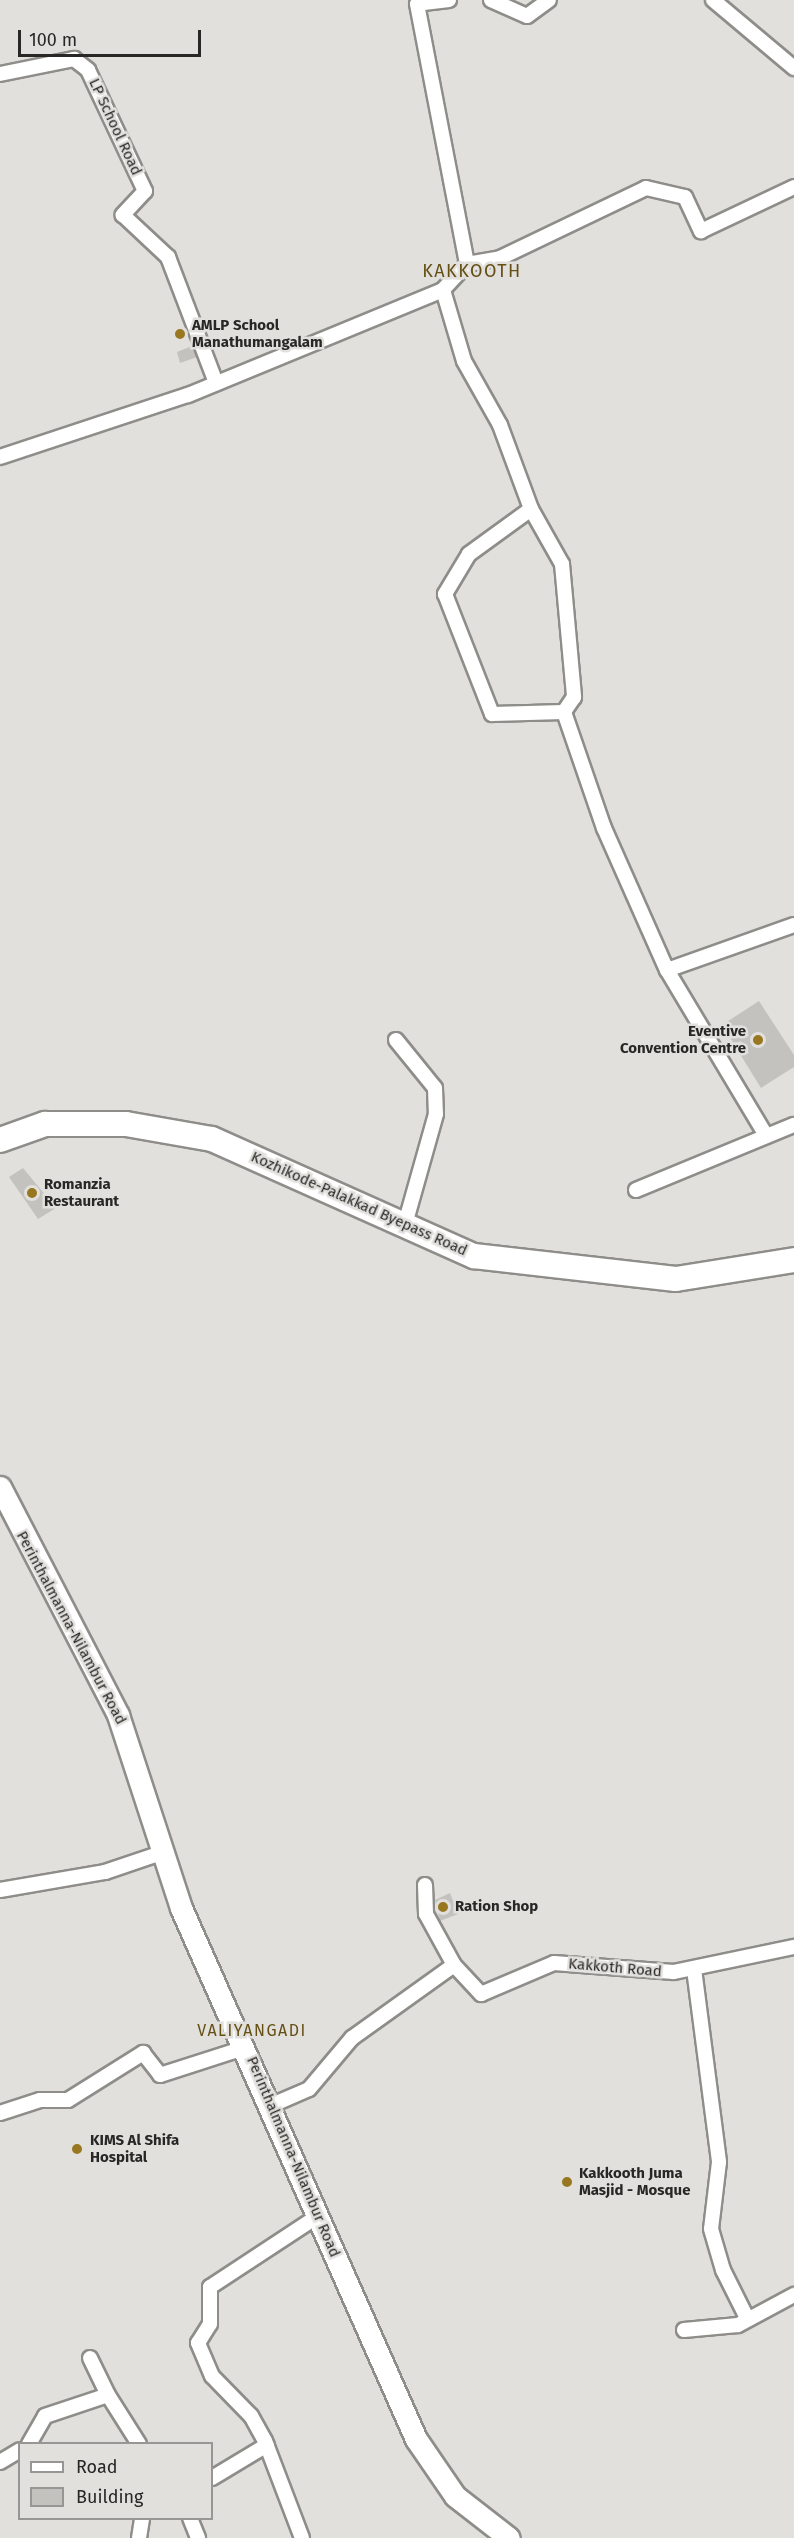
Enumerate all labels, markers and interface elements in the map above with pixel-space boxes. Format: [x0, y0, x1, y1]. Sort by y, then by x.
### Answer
scale bar [21, 18, 204, 56]
text: 100 m [29, 29, 77, 51]
street label: LP School Road [85, 76, 145, 178]
district label: KAKKOOTH [422, 260, 522, 282]
place label: AMLP School Manathumangalam [192, 316, 323, 351]
marker: AMLP School Manathumangalam [173, 327, 187, 341]
place label: Eventive Convention Centre [620, 1022, 746, 1057]
marker: Eventive Convention Centre [751, 1033, 765, 1047]
street label: Kozhikode-Palakkad Byepass Road [248, 1148, 470, 1260]
place label: Romanzia Restaurant [44, 1175, 119, 1210]
marker: Romanzia Restaurant [25, 1186, 39, 1200]
street label: Perinthalmanna-Nilambur Road [12, 1528, 130, 1728]
place label: Ration Shop [455, 1898, 538, 1916]
marker: Ration Shop [436, 1900, 450, 1914]
street label: Kakkoth Road [568, 1955, 662, 1981]
district label: VALIYANGADI [197, 2021, 307, 2041]
street label: Perinthalmanna-Nilambur Road [242, 2054, 344, 2260]
place label: KIMS Al Shifa Hospital [90, 2131, 179, 2166]
marker: KIMS Al Shifa Hospital [68, 2140, 86, 2158]
place label: Kakkooth Juma Masjid - Mosque [579, 2164, 690, 2199]
marker: Kakkooth Juma Masjid - Mosque [560, 2175, 574, 2189]
legend [18, 2442, 213, 2520]
text: Road [76, 2456, 118, 2478]
text: Building [76, 2486, 143, 2508]

